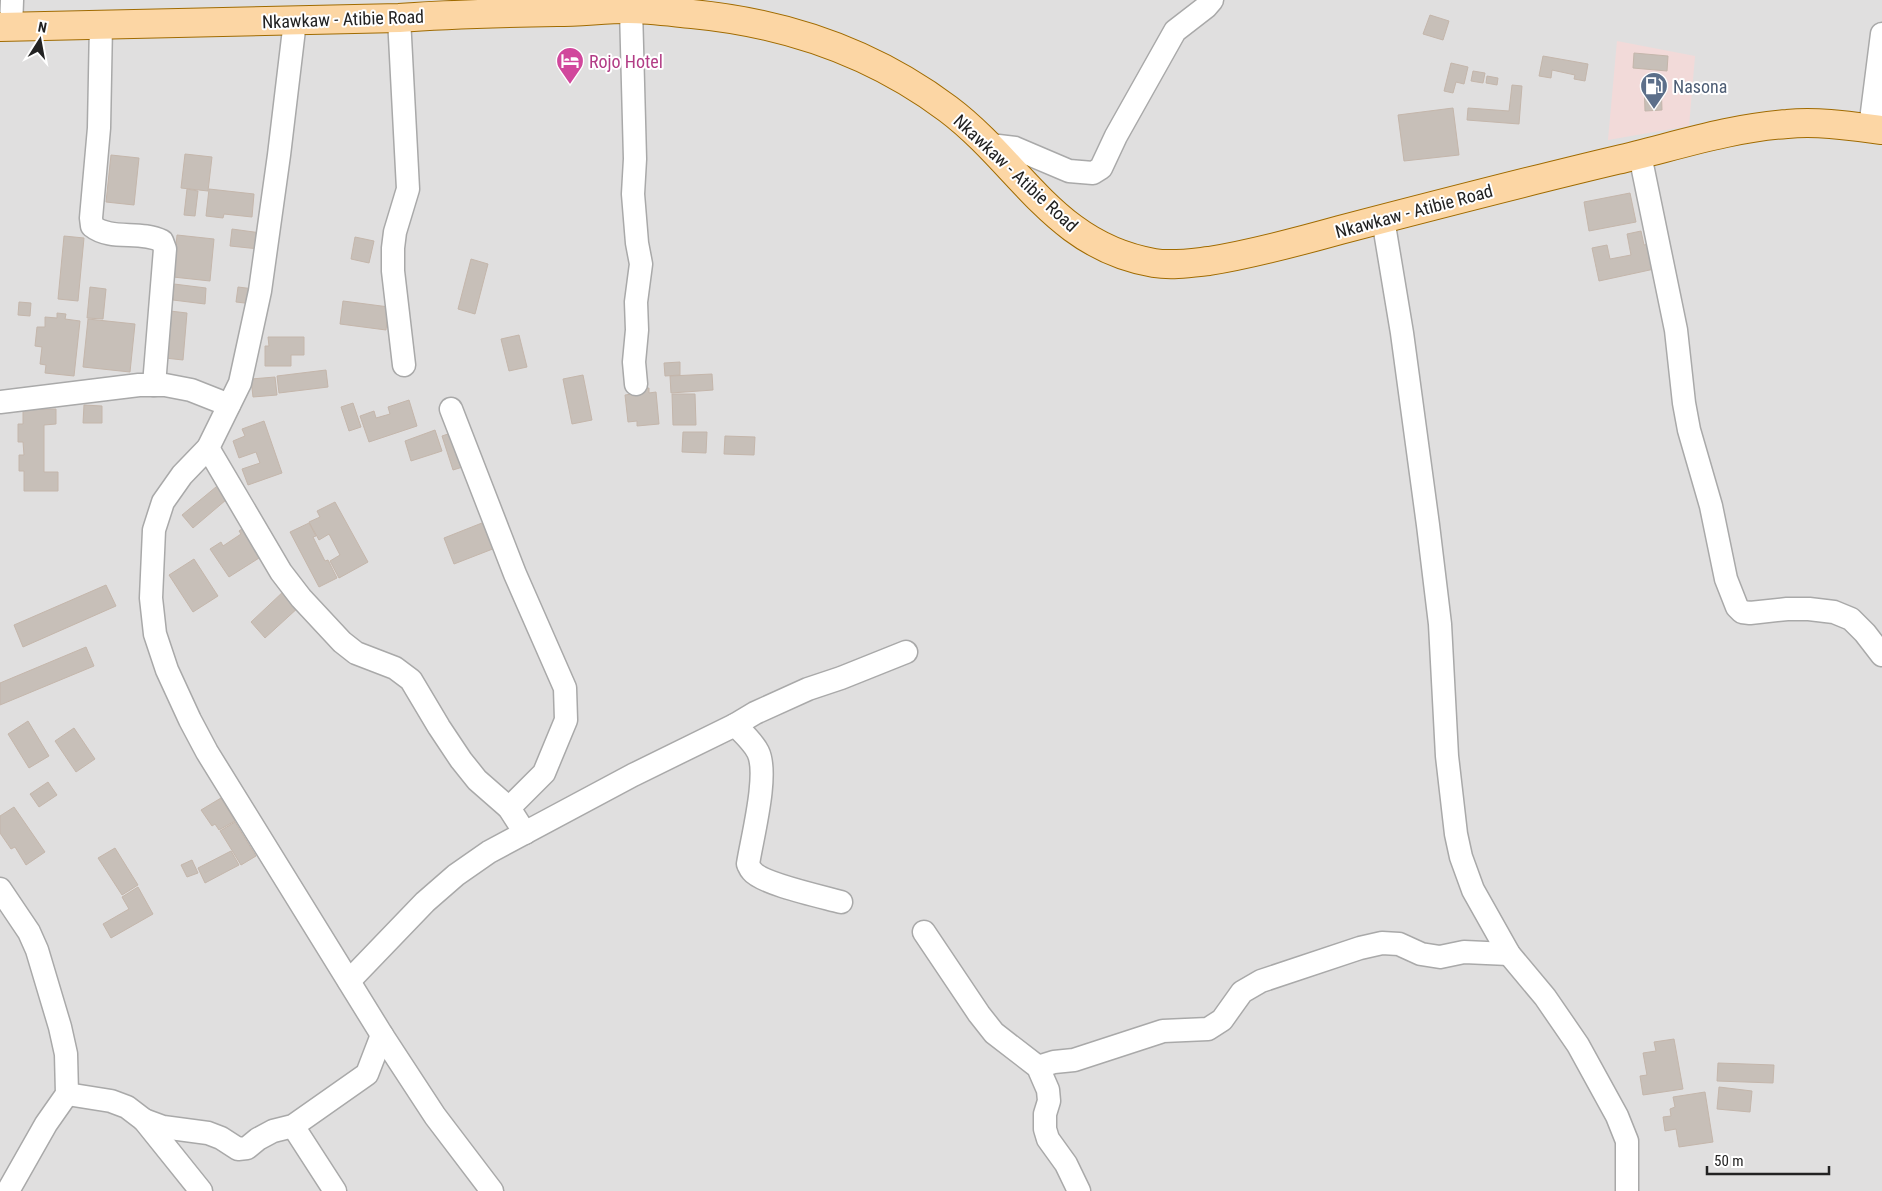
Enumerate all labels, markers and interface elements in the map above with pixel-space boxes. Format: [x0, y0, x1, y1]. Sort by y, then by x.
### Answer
street label: Nkawkaw - Atibie Road [262, 6, 424, 32]
north arrow [15, 15, 65, 65]
text: N [37, 19, 48, 36]
hotel icon: Rojo Hotel [555, 46, 585, 85]
place label: Rojo Hotel [589, 51, 663, 72]
fuel station icon: Nasona [1639, 71, 1669, 110]
place label: Nasona [1673, 76, 1727, 97]
street label: Nkawkaw - Atibie Road [950, 110, 1082, 236]
street label: Nkawkaw - Atibie Road [1333, 180, 1495, 242]
scale bar [1707, 1144, 1830, 1176]
text: 50 m [1714, 1152, 1744, 1170]

